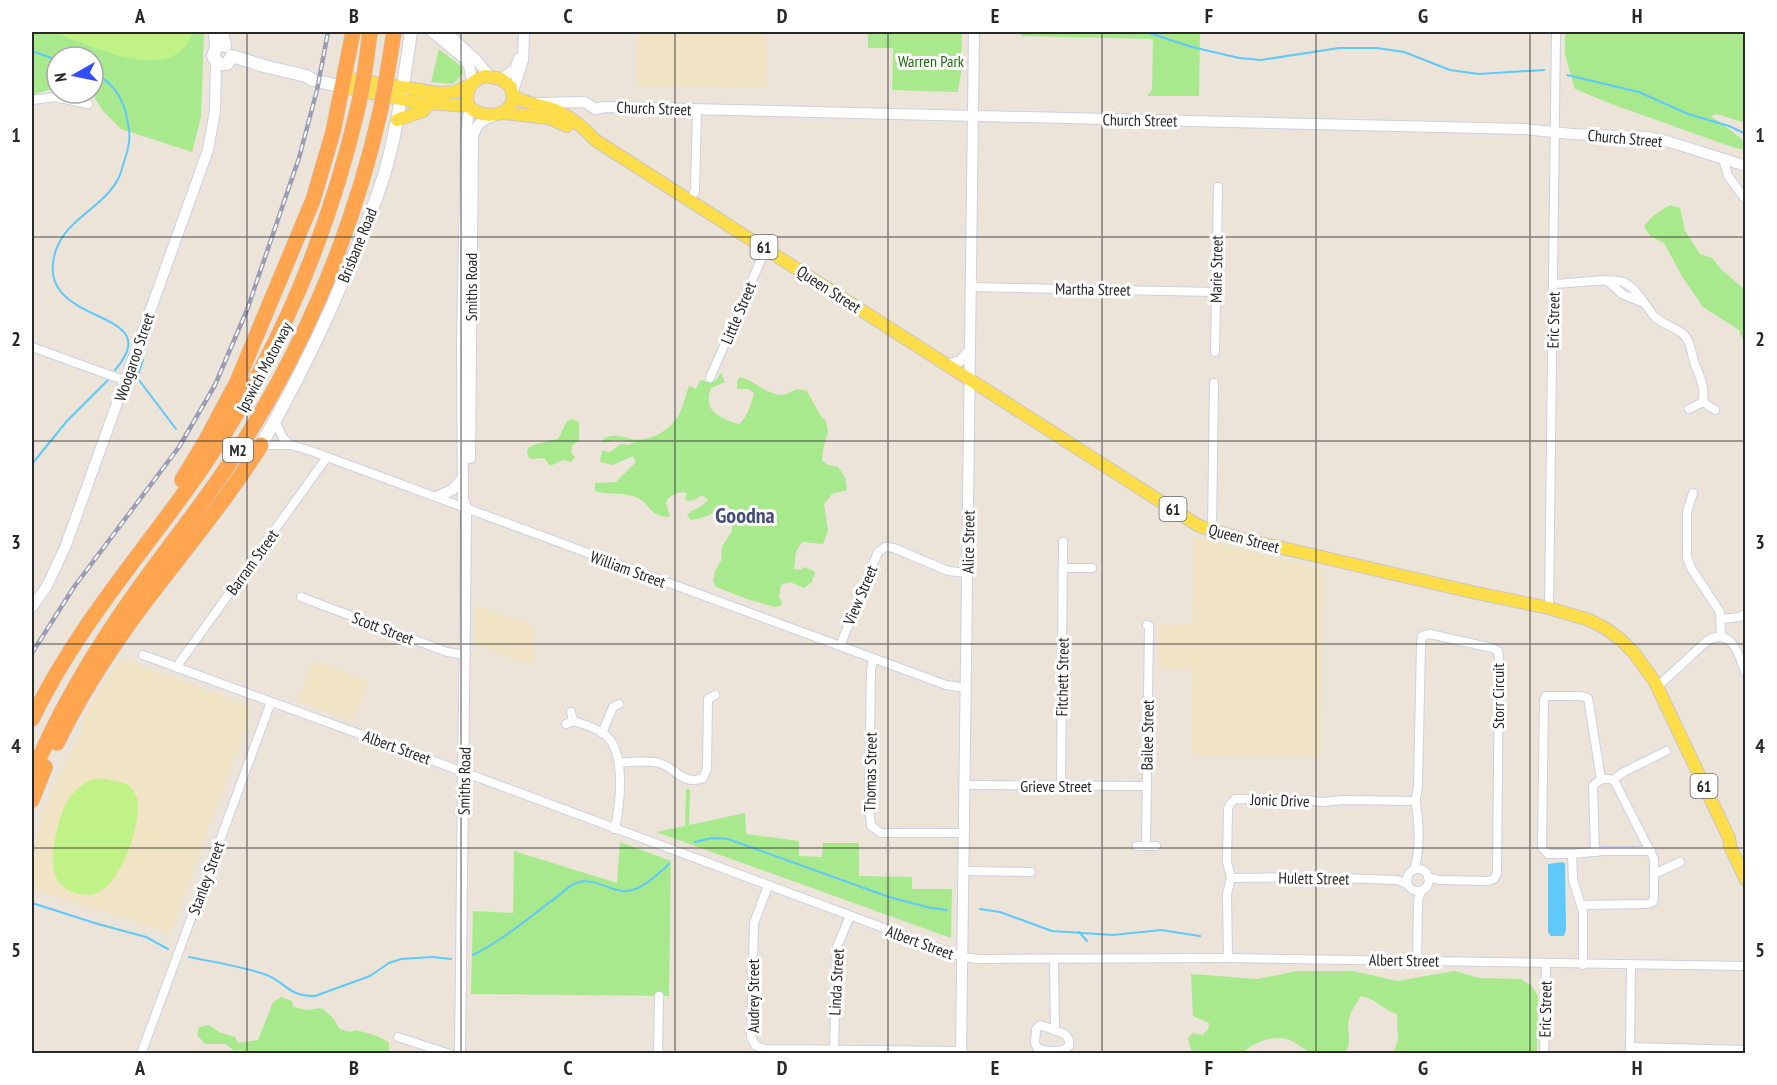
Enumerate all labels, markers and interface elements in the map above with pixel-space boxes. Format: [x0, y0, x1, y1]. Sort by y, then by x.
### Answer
text: A [134, 3, 146, 29]
text: B [349, 3, 359, 29]
text: C [563, 3, 573, 29]
text: D [777, 3, 788, 29]
text: E [991, 3, 999, 29]
text: F [1205, 3, 1213, 29]
text: G [1418, 3, 1428, 29]
text: H [1632, 3, 1642, 29]
north arrow [45, 45, 105, 105]
park label: Warren Park [898, 51, 965, 71]
text: N [50, 72, 71, 83]
street label: Church Street [616, 97, 692, 119]
street label: Church Street [1102, 109, 1178, 131]
text: 1 [11, 122, 21, 148]
text: 1 [1755, 122, 1765, 148]
street label: Church Street [1587, 125, 1664, 151]
street label: Brisbane Road [333, 205, 381, 285]
street label: Marie Street [1205, 234, 1227, 303]
road number: 61 [750, 235, 777, 259]
street label: Smiths Road [461, 253, 481, 321]
street label: Queen Street [793, 261, 865, 317]
street label: Little Street [716, 278, 760, 347]
street label: Martha Street [1055, 278, 1132, 300]
street label: Eric Street [1543, 291, 1564, 348]
street label: Woogaroo Street [110, 310, 159, 404]
street label: Ipswich Motorway [232, 318, 296, 416]
text: 2 [11, 326, 21, 352]
text: 2 [1755, 326, 1765, 352]
road number: M2 [223, 438, 253, 462]
road number: 61 [1160, 497, 1186, 521]
district label: Goodna [715, 501, 775, 529]
street label: Alice Street [957, 510, 979, 574]
street label: Queen Street [1206, 519, 1282, 557]
street label: Barram Street [222, 525, 283, 599]
text: 3 [11, 529, 21, 555]
text: 3 [1755, 529, 1765, 555]
street label: William Street [588, 546, 669, 592]
street label: View Street [838, 562, 882, 629]
street label: Scott Street [349, 607, 417, 649]
street label: Fitchett Street [1051, 637, 1073, 717]
street label: Storr Circuit [1488, 662, 1508, 729]
street label: Bailee Street [1136, 699, 1158, 771]
street label: Albert Street [360, 726, 434, 769]
street label: Thomas Street [859, 731, 881, 812]
text: 4 [11, 733, 21, 759]
text: 4 [1755, 733, 1765, 759]
street label: Smiths Road [453, 747, 475, 815]
road number: 61 [1690, 774, 1718, 798]
street label: Grieve Street [1020, 776, 1092, 796]
street label: Jonic Drive [1249, 789, 1310, 811]
street label: Stanley Street [183, 838, 229, 918]
street label: Hulett Street [1278, 867, 1350, 889]
street label: Albert Street [883, 921, 957, 964]
text: 5 [11, 937, 21, 963]
text: 5 [1755, 937, 1765, 963]
street label: Linda Street [824, 947, 848, 1016]
street label: Albert Street [1369, 949, 1440, 971]
street label: Audrey Street [743, 958, 763, 1033]
street label: Eric Street [1535, 980, 1556, 1037]
text: A [134, 1055, 146, 1081]
text: B [349, 1055, 359, 1081]
text: C [563, 1055, 573, 1081]
text: D [777, 1055, 788, 1081]
text: E [991, 1055, 999, 1081]
text: F [1205, 1055, 1213, 1081]
text: G [1418, 1055, 1428, 1081]
text: H [1632, 1055, 1642, 1081]

